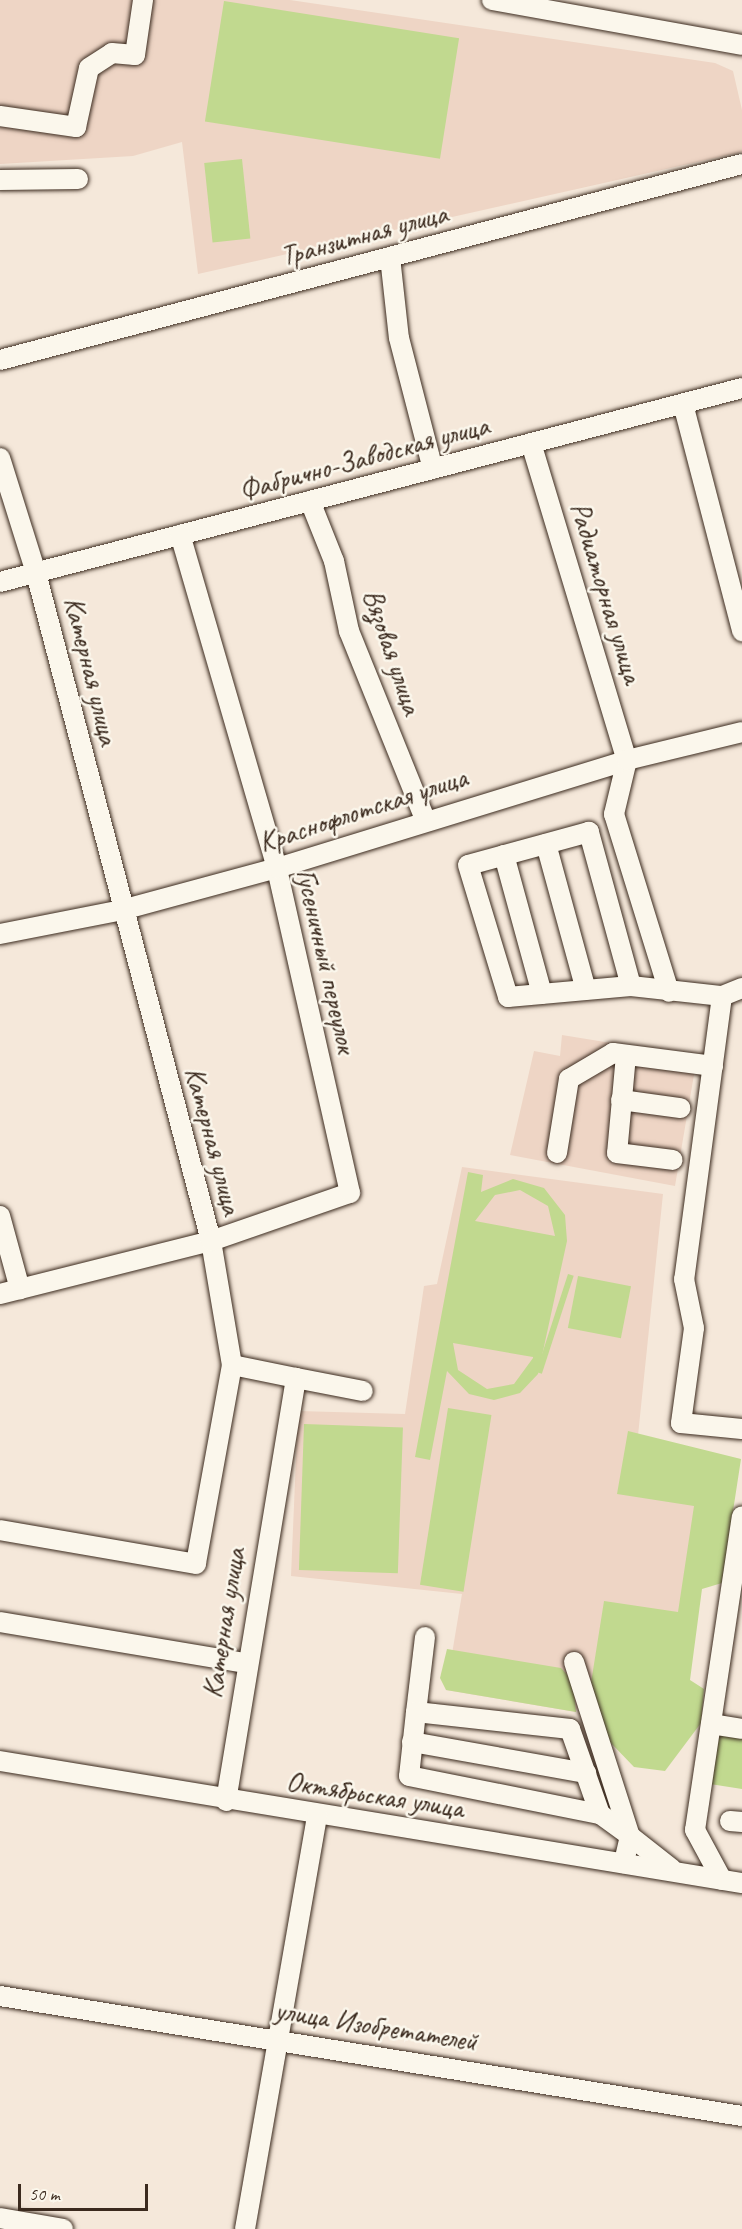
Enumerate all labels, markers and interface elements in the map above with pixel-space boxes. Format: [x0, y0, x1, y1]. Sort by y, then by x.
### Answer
street label: Транзитная улица [276, 196, 452, 274]
street label: Фабрично-Заводская улица [234, 408, 494, 508]
street label: Радиаторная улица [562, 498, 650, 688]
street label: Вязовая улица [355, 584, 429, 720]
street label: Катерная улица [56, 593, 126, 749]
street label: Краснофлотская улица [254, 760, 472, 860]
street label: Гусеничный переулок [288, 866, 364, 1056]
street label: Катерная улица [177, 1063, 249, 1219]
street label: Катерная улица [195, 1545, 253, 1701]
street label: Октябрьская улица [284, 1764, 466, 1826]
street label: улица Изобретателей [272, 1993, 480, 2059]
scale bar [21, 2172, 152, 2210]
text: 50 m [29, 2183, 60, 2205]

